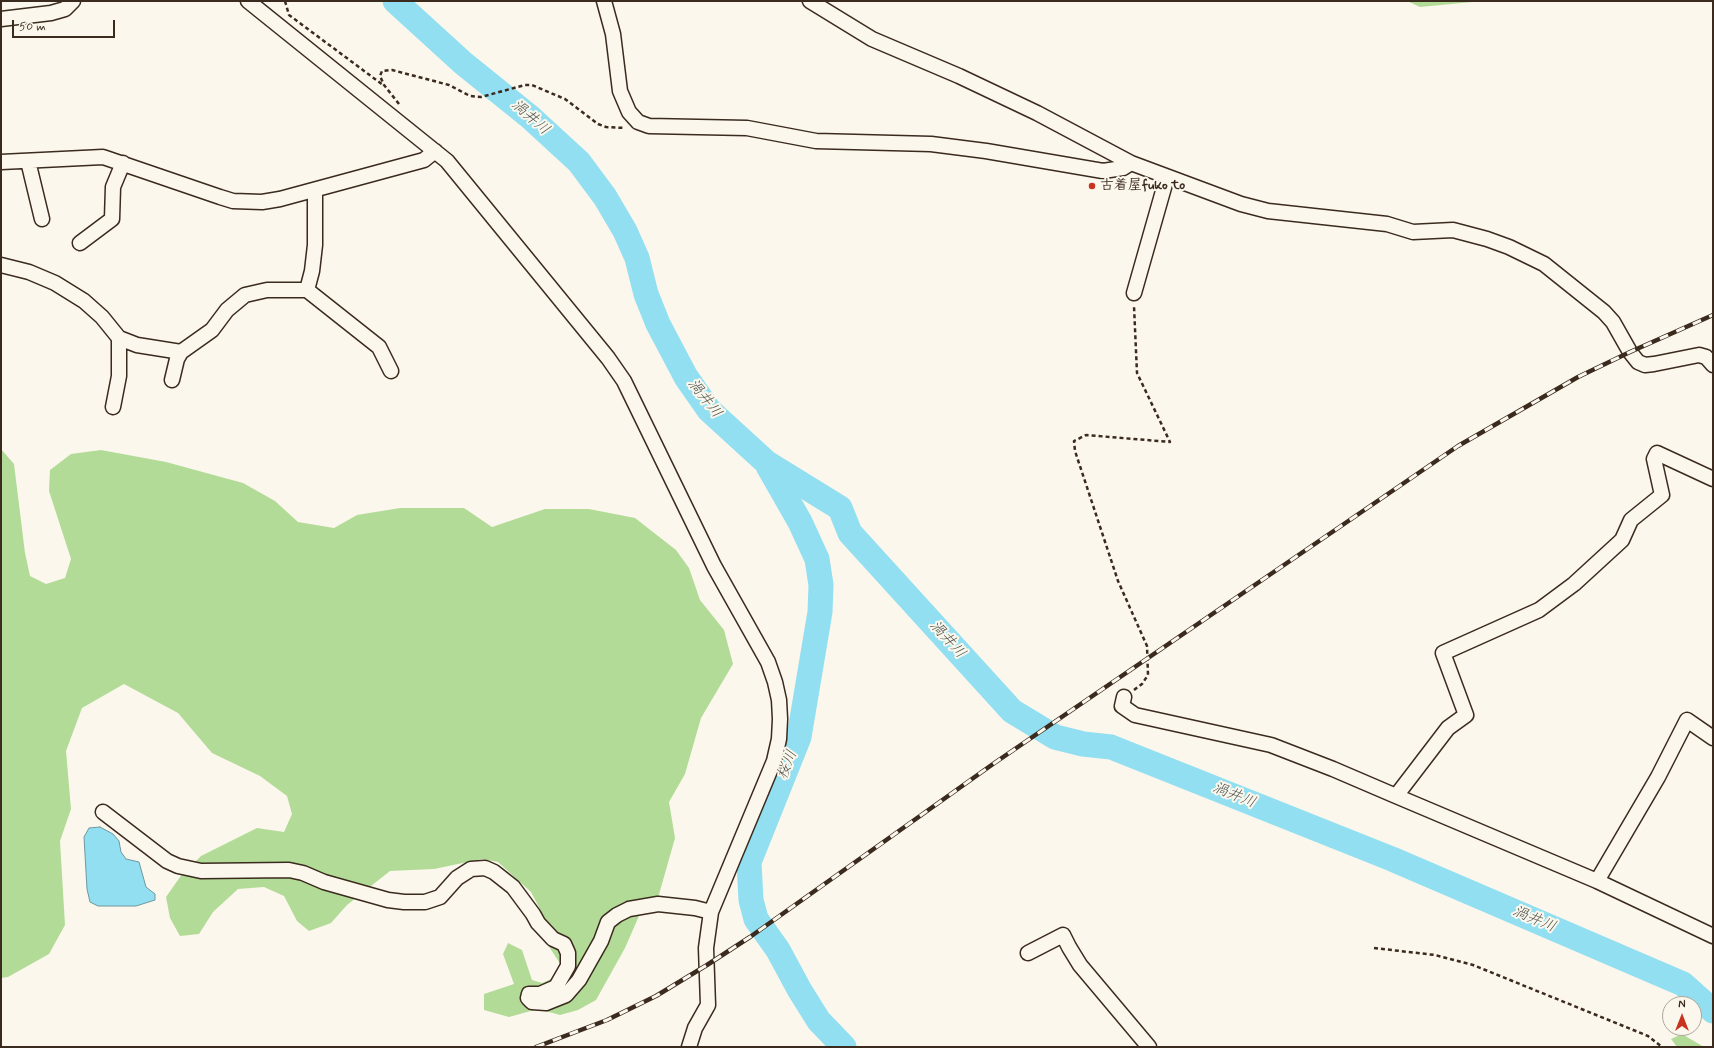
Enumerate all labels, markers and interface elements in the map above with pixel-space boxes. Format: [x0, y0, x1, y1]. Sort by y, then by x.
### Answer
scale bar [14, 12, 117, 38]
text: 50 m [19, 19, 46, 35]
water label: 渦井川 [507, 96, 553, 140]
place label: 古着屋fuko to [1100, 178, 1185, 194]
marker: 古着屋fuko to [1087, 181, 1097, 191]
water label: 渦井川 [683, 376, 725, 422]
water label: 渦井川 [925, 617, 969, 663]
water label: 桜川 [774, 748, 802, 782]
water label: 渦井川 [1210, 779, 1258, 813]
water label: 渦井川 [1510, 903, 1558, 937]
north arrow [1662, 996, 1702, 1036]
text: N [1678, 998, 1686, 1012]

